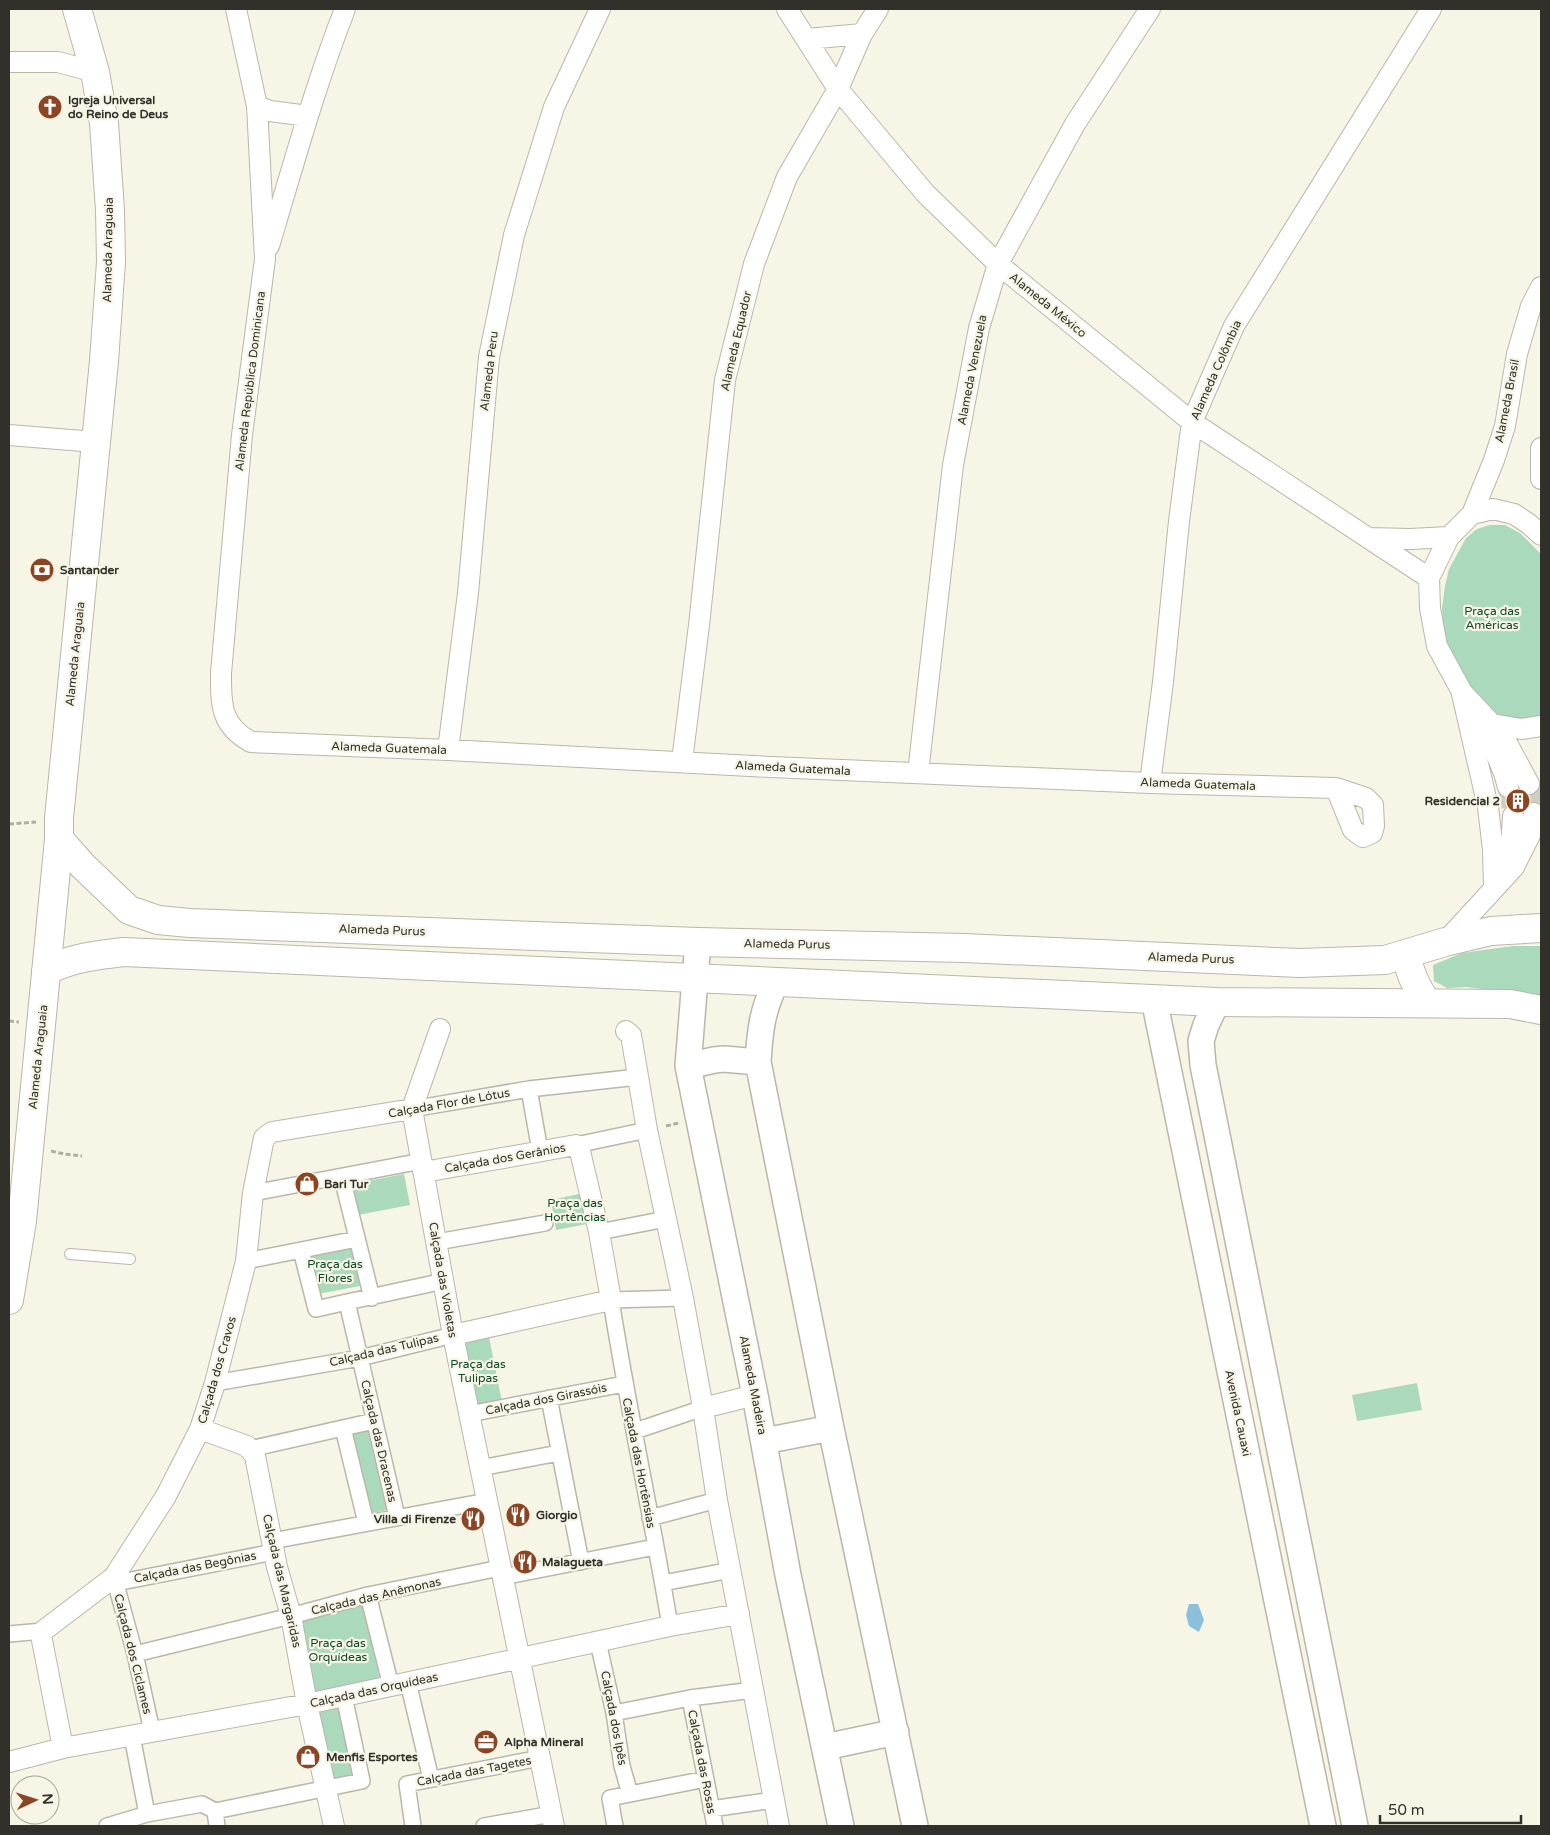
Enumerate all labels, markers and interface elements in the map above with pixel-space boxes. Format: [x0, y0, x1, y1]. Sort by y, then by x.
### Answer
place label: Igreja Universal do Reino de Deus [68, 93, 168, 121]
church icon: Igreja Universal do Reino de Deus [37, 94, 63, 120]
street label: Alameda Araguaia [100, 197, 116, 303]
street label: Alameda México [1007, 270, 1089, 340]
street label: Alameda Equador [718, 289, 754, 392]
street label: Alameda República Dominicana [232, 290, 268, 472]
street label: Alameda Venezuela [954, 314, 990, 426]
street label: Alameda Colômbia [1188, 318, 1244, 422]
street label: Alameda Peru [477, 330, 501, 412]
street label: Alameda Brasil [1492, 358, 1522, 444]
bank icon: Santander [29, 557, 55, 583]
place label: Santander [60, 563, 119, 577]
street label: Alameda Araguaia [63, 601, 87, 707]
park label: Praça das Américas [1464, 604, 1520, 632]
street label: Alameda Guatemala [331, 739, 447, 757]
street label: Alameda Guatemala [735, 758, 851, 778]
street label: Alameda Guatemala [1140, 775, 1256, 793]
building icon: Residencial 2 [1505, 788, 1531, 814]
place label: Residencial 2 [1424, 794, 1500, 808]
street label: Alameda Purus [338, 921, 426, 939]
street label: Alameda Purus [743, 936, 831, 952]
street label: Alameda Purus [1147, 949, 1235, 967]
street label: Alameda Araguaia [26, 1004, 50, 1110]
street label: Calçada Flor de Lótus [387, 1085, 511, 1121]
street label: Calçada dos Gerânios [443, 1140, 567, 1176]
shop icon: Bari Tur [294, 1171, 320, 1197]
place label: Bari Tur [324, 1177, 369, 1191]
park label: Praça das Hortências [544, 1196, 606, 1224]
street label: Calçada das Violetas [426, 1221, 460, 1339]
park label: Praça das Flores [307, 1257, 363, 1285]
street label: Calçada dos Cravos [195, 1314, 239, 1425]
street label: Calçada das Tulipas [328, 1331, 440, 1369]
street label: Alameda Madeira [737, 1334, 769, 1436]
park label: Praça das Tulipas [450, 1357, 506, 1385]
street label: Avenida Cauaxi [1222, 1369, 1254, 1457]
street label: Calçada das Dracenas [358, 1379, 400, 1504]
street label: Calçada dos Girassóis [484, 1380, 608, 1418]
street label: Calçada das Hortênsias [619, 1397, 659, 1530]
restaurant icon: Giorgio [505, 1502, 531, 1528]
restaurant icon: Villa di Firenze [460, 1506, 486, 1532]
place label: Giorgio [536, 1508, 578, 1523]
place label: Villa di Firenze [374, 1512, 456, 1526]
street label: Calçada das Margaridas [260, 1513, 304, 1649]
street label: Calçada das Begônias [133, 1548, 258, 1586]
restaurant icon: Malagueta [512, 1549, 538, 1575]
place label: Malagueta [542, 1555, 603, 1570]
street label: Calçada das Anêmonas [310, 1574, 443, 1618]
street label: Calçada dos Ciclames [111, 1592, 155, 1716]
park label: Praça das Orquídeas [309, 1636, 368, 1664]
street label: Calçada das Orquídeas [309, 1670, 440, 1710]
street label: Calçada dos Ipês [598, 1670, 630, 1767]
street label: Calçada das Rosas [685, 1709, 719, 1816]
office icon: Alpha Mineral [473, 1729, 499, 1755]
place label: Alpha Mineral [504, 1735, 584, 1750]
shop icon: Menfis Esportes [295, 1744, 321, 1770]
place label: Menfis Esportes [326, 1750, 418, 1765]
street label: Calçada das Tagetes [416, 1753, 533, 1789]
north arrow [10, 1775, 60, 1825]
scale bar [1380, 1792, 1521, 1824]
text: N [39, 1793, 56, 1805]
text: 50 m [1388, 1801, 1425, 1819]

